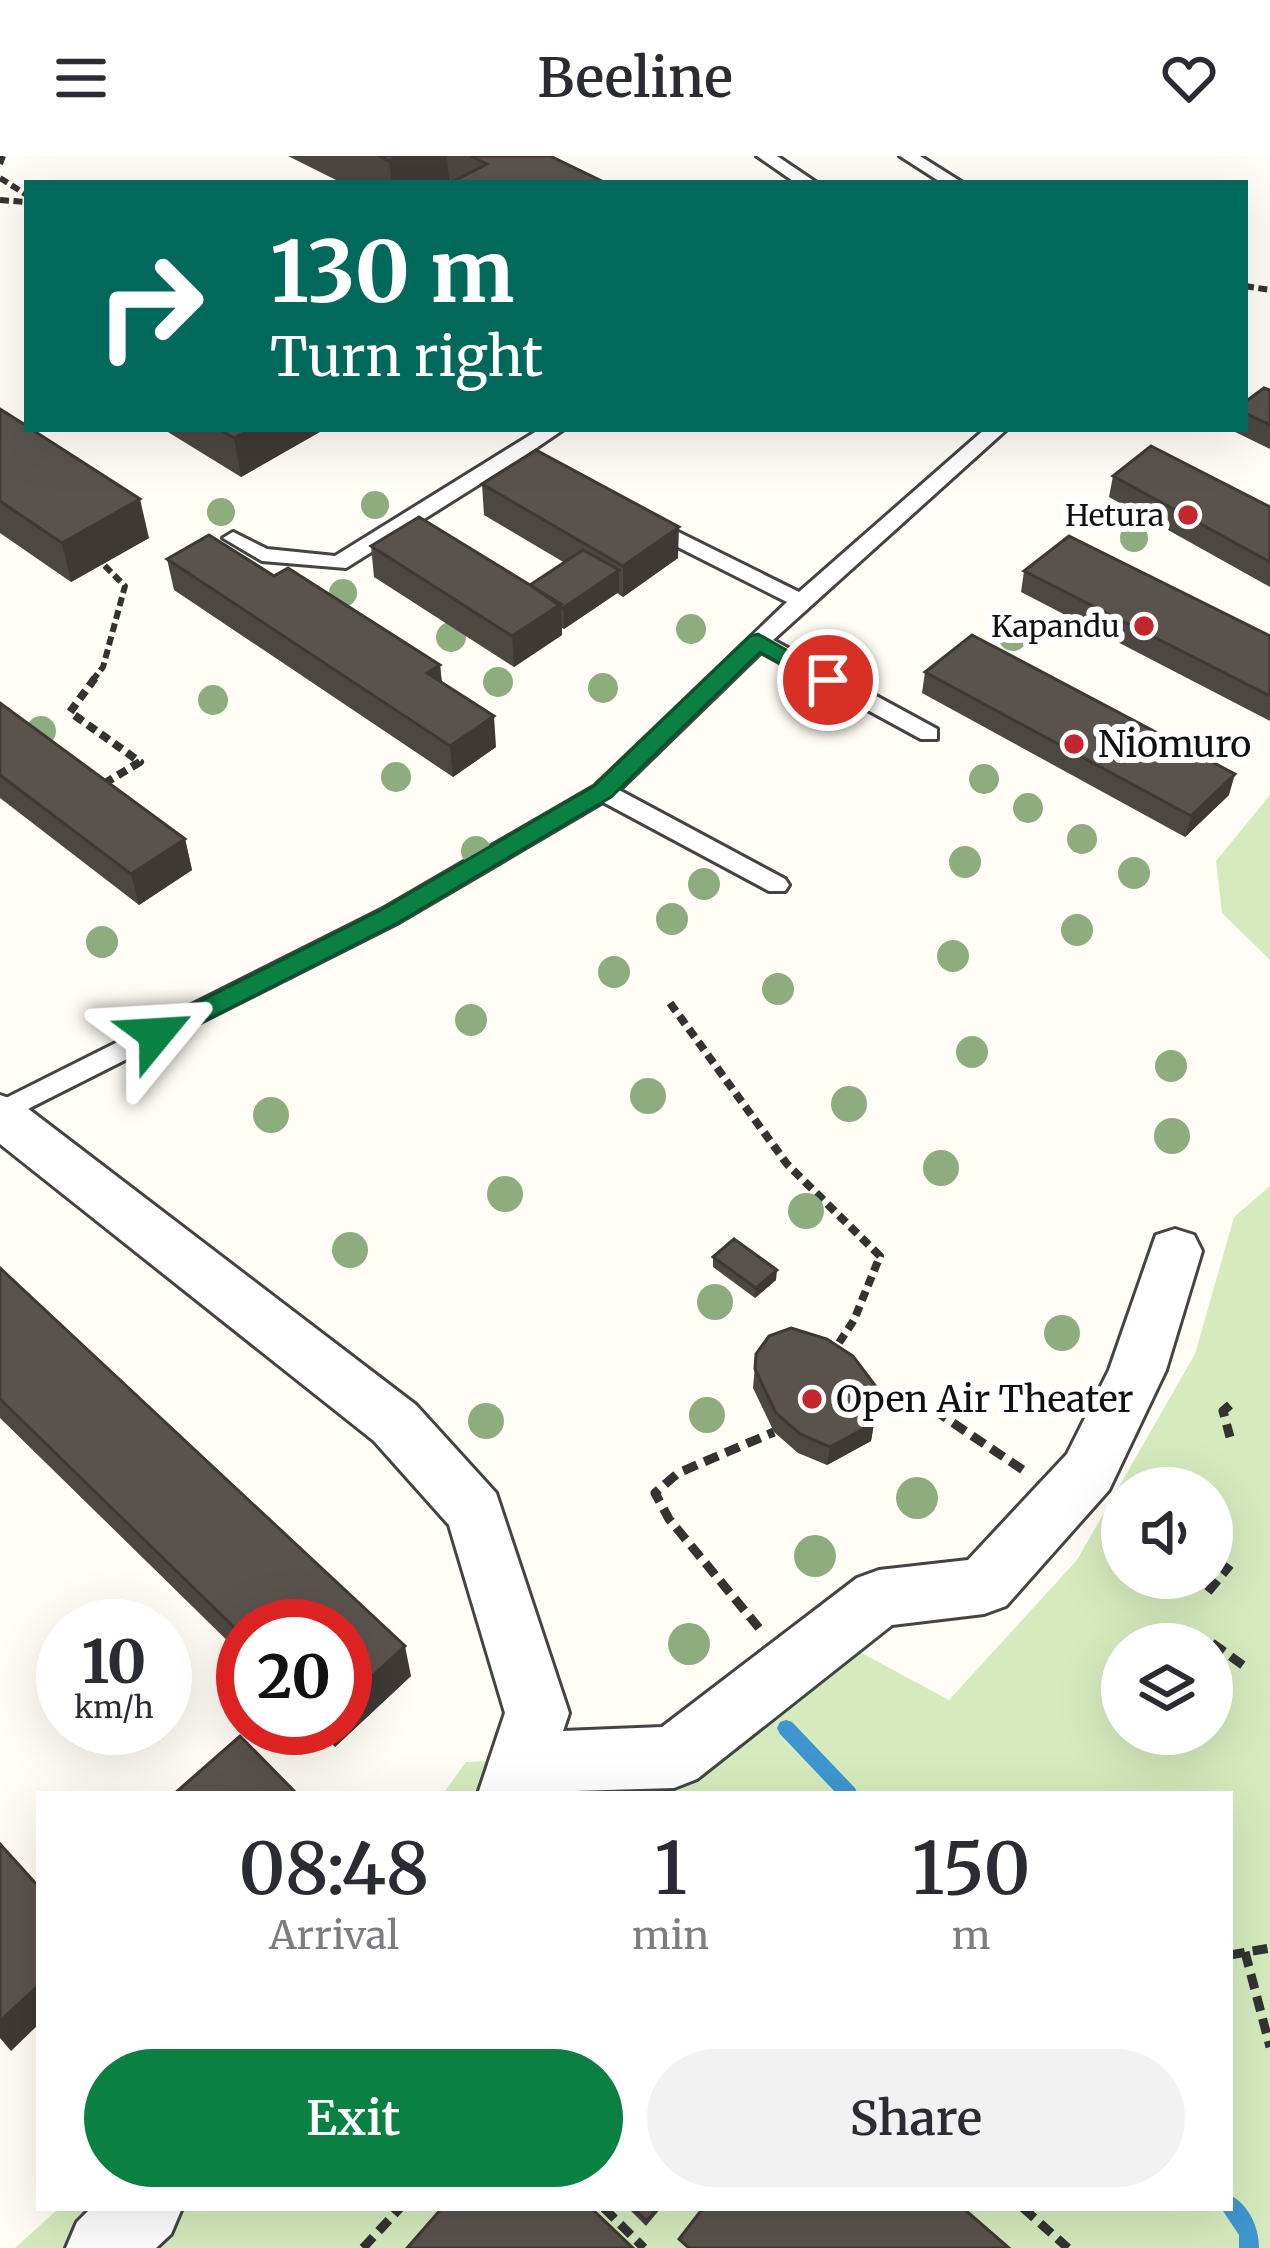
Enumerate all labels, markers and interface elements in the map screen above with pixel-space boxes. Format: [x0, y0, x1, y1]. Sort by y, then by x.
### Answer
text: Beeline [537, 44, 733, 112]
icon: menu [48, 45, 114, 111]
icon: heart [1156, 45, 1222, 111]
text: 130 m [270, 219, 514, 325]
icon: right [72, 228, 228, 384]
text: Turn right [270, 323, 543, 391]
place label: Hetura [1065, 496, 1164, 534]
marker: Hetura [1175, 502, 1201, 528]
place label: Kapandu [991, 607, 1120, 645]
marker: Kapandu [1131, 613, 1157, 639]
pin [777, 629, 879, 731]
icon: arrive [795, 647, 861, 713]
place label: Niomuro [1098, 722, 1251, 767]
marker: Niomuro [1061, 731, 1087, 757]
position arrow [93, 971, 219, 1097]
place label: Open Air Theater [836, 1377, 1134, 1422]
marker: Open Air Theater [799, 1386, 825, 1412]
map controls [1101, 1467, 1233, 1755]
button: sound [1101, 1467, 1233, 1599]
speed limit sign: 20 [216, 1599, 372, 1755]
button: layers [1101, 1623, 1233, 1755]
text: 10 [81, 1624, 147, 1699]
text: km/h [74, 1688, 154, 1726]
text: 08:48 [239, 1823, 429, 1914]
text: 1 [654, 1823, 687, 1914]
text: 150 [912, 1823, 1030, 1914]
text: Arrival [269, 1911, 399, 1960]
text: min [632, 1911, 709, 1960]
text: m [952, 1911, 990, 1960]
button: Exit [84, 2049, 623, 2187]
button: Share [647, 2049, 1185, 2187]

